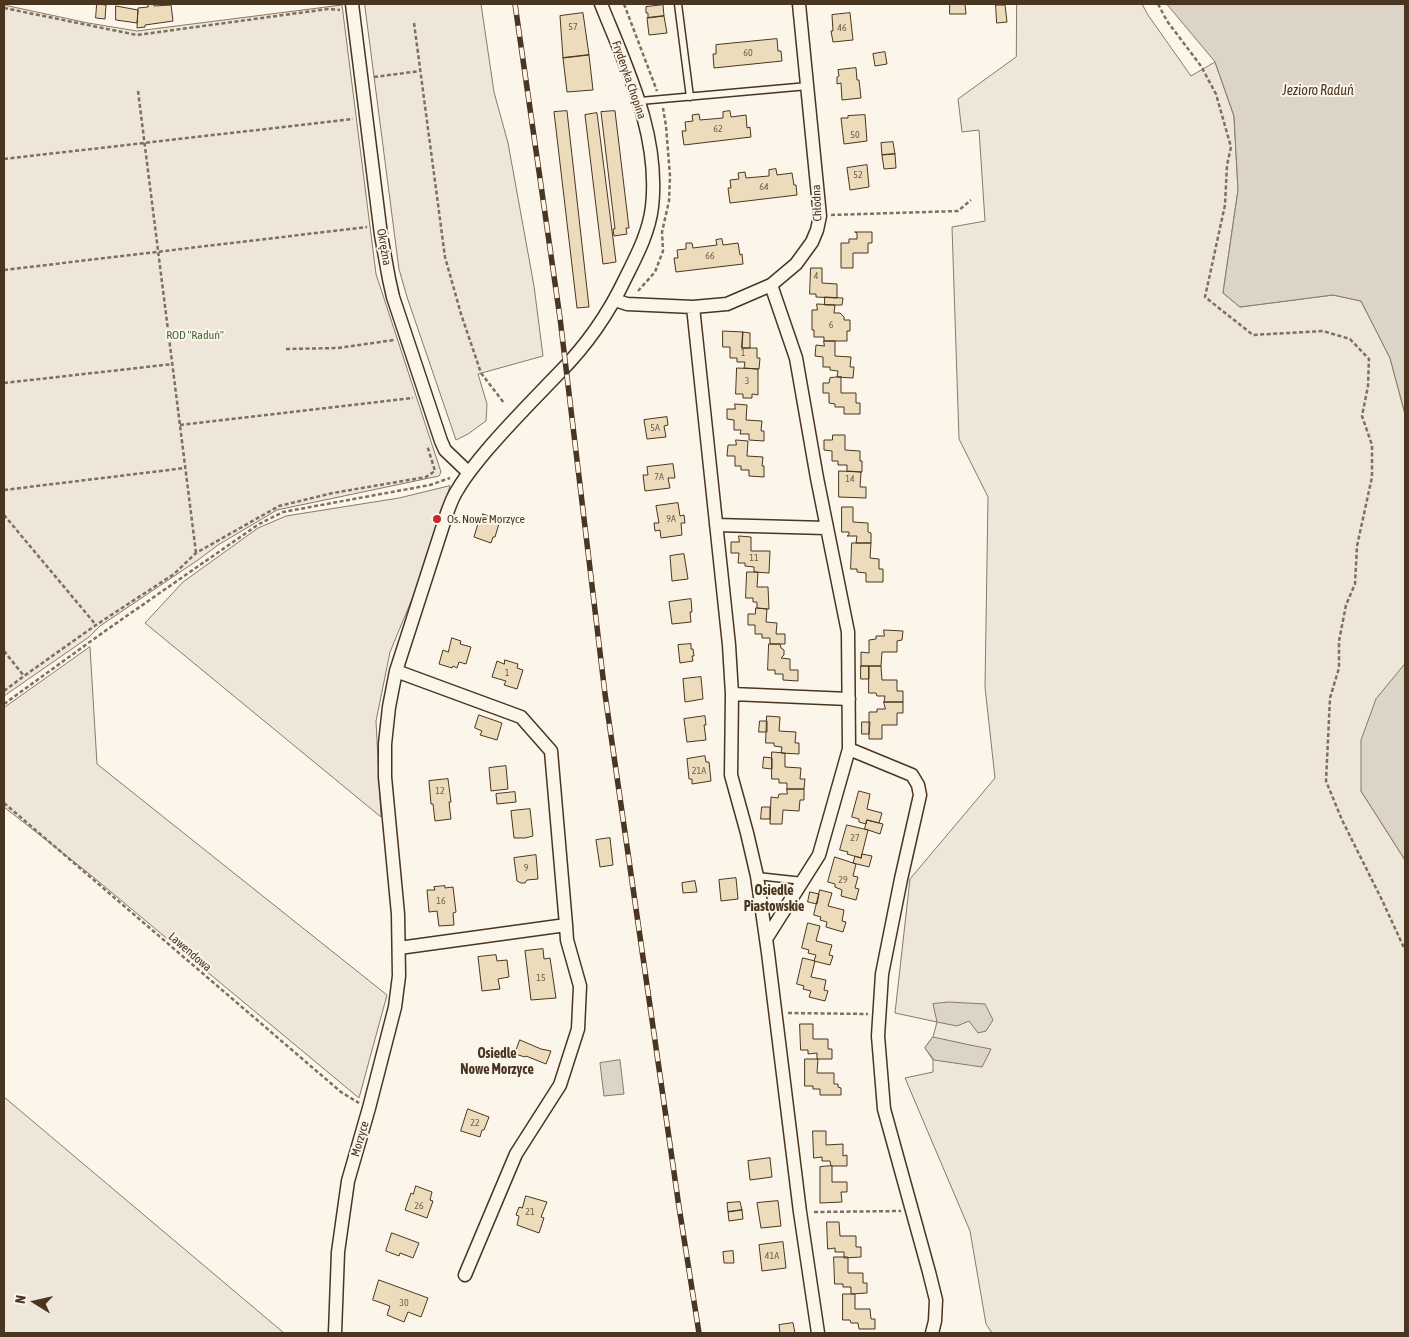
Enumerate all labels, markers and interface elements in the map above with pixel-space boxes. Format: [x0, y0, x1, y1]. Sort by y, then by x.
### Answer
house number: 57 [568, 21, 578, 33]
house number: 46 [837, 22, 847, 34]
street label: Fryderyka Chopina [609, 39, 649, 121]
house number: 60 [743, 47, 753, 59]
water label: Jezioro Raduń [1282, 83, 1354, 99]
house number: 62 [713, 123, 723, 135]
house number: 50 [850, 129, 860, 141]
house number: 52 [853, 169, 863, 181]
house number: 64 [759, 181, 769, 193]
street label: Chłodna [809, 184, 825, 222]
street label: Okrężna [374, 228, 394, 266]
house number: 66 [705, 250, 715, 262]
house number: 4 [814, 270, 818, 282]
house number: 6 [829, 319, 833, 331]
park label: ROD "Raduń" [166, 328, 224, 342]
house number: 1 [741, 347, 745, 359]
house number: 3 [745, 375, 749, 387]
house number: 5A [650, 422, 660, 434]
house number: 7A [654, 471, 664, 483]
house number: 14 [845, 473, 855, 485]
place label: Os. Nowe Morzyce [447, 512, 525, 526]
marker: Os. Nowe Morzyce [431, 513, 443, 525]
house number: 9A [666, 513, 676, 525]
house number: 11 [749, 552, 759, 564]
house number: 1 [505, 667, 509, 679]
house number: 21A [692, 765, 706, 777]
house number: 12 [435, 785, 445, 797]
house number: 27 [850, 832, 860, 844]
house number: 9 [524, 862, 528, 874]
house number: 29 [838, 874, 848, 886]
district label: Osiedle Piastowskie [744, 883, 804, 916]
house number: 16 [436, 895, 446, 907]
street label: Lawendowa [166, 929, 214, 975]
house number: 15 [536, 972, 546, 984]
district label: Osiedle Nowe Morzyce [460, 1046, 534, 1078]
house number: 22 [470, 1117, 480, 1129]
street label: Morzyce [348, 1120, 372, 1158]
house number: 26 [414, 1200, 424, 1212]
house number: 21 [525, 1206, 535, 1218]
house number: 41A [765, 1250, 779, 1262]
north arrow [10, 1277, 60, 1327]
text: N [12, 1294, 29, 1305]
house number: 30 [399, 1297, 409, 1309]

